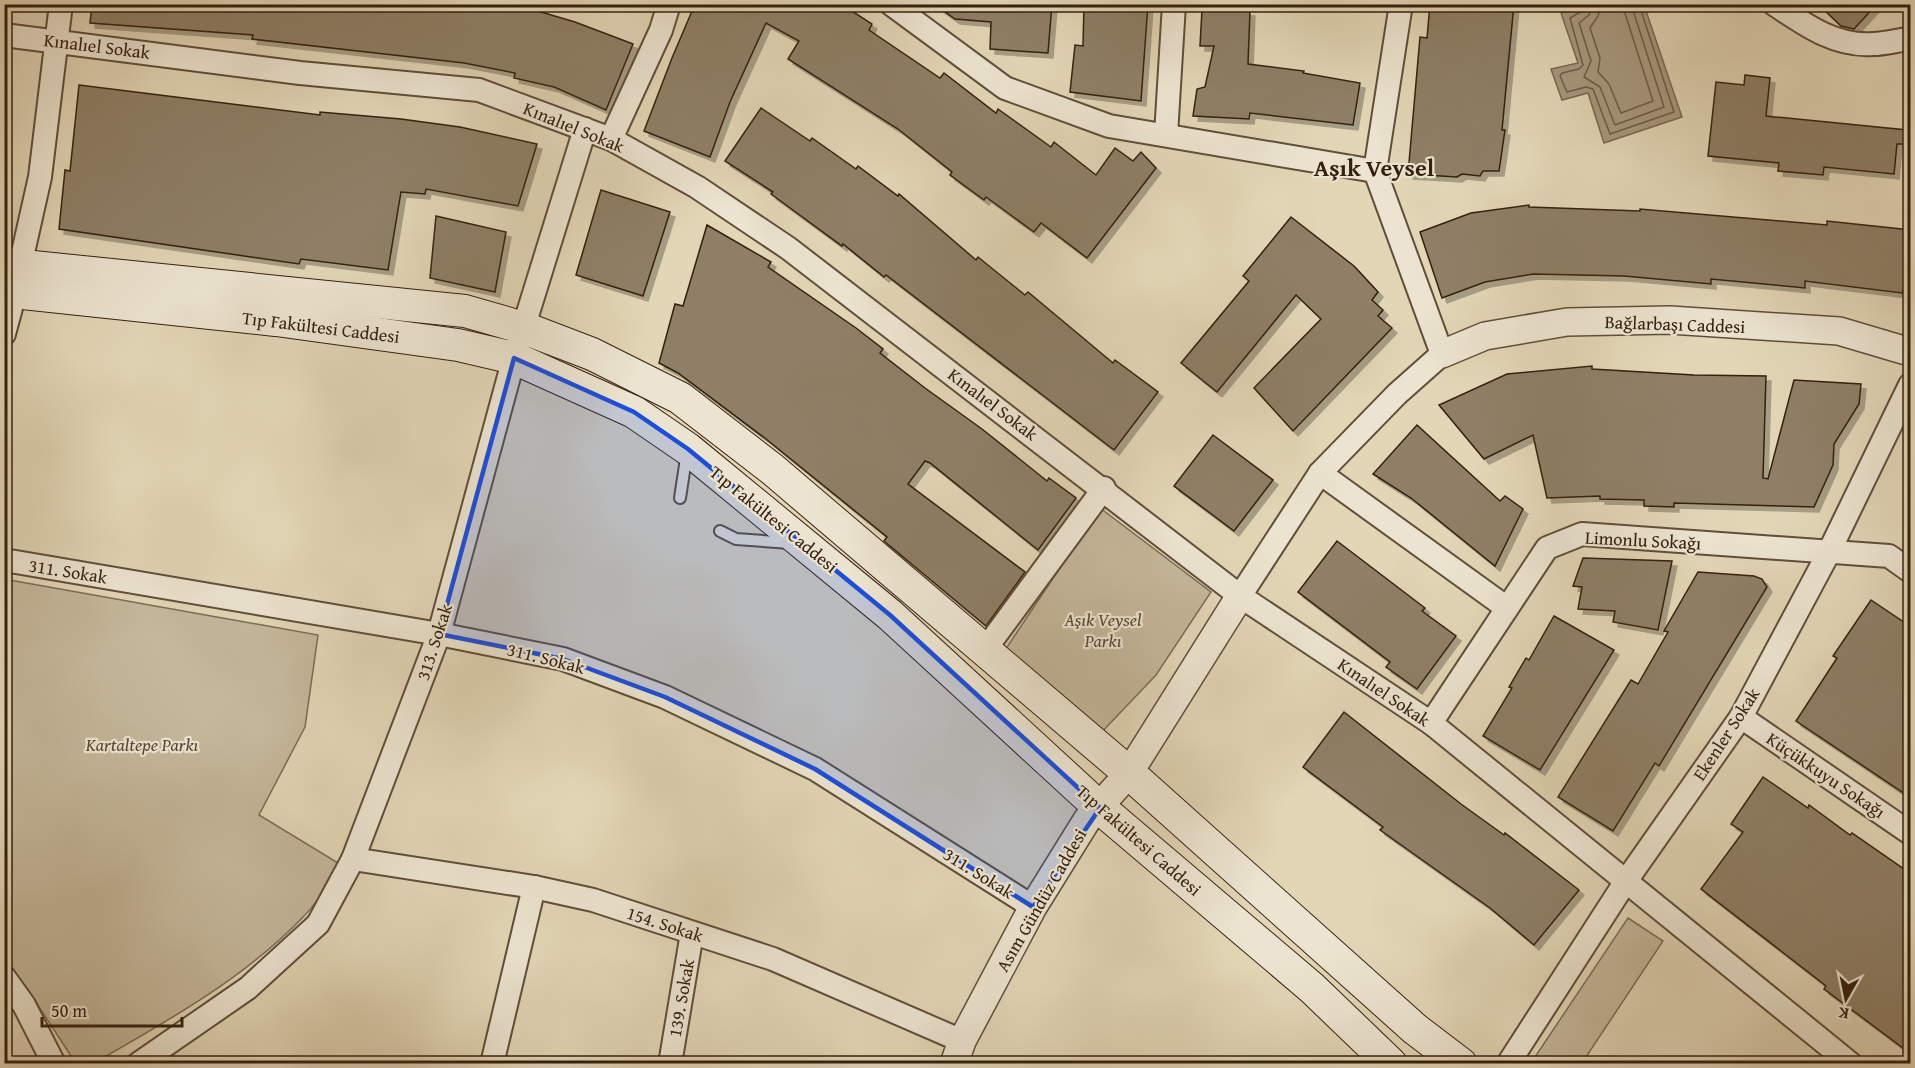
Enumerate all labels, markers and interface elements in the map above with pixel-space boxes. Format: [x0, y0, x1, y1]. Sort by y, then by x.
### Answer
street label: Kınalıel Sokak [42, 26, 152, 66]
street label: Kınalıel Sokak [519, 95, 629, 160]
district label: Aşık Veysel [1314, 150, 1435, 185]
street label: Tıp Fakültesi Caddesi [241, 304, 401, 350]
street label: Bağlarbaşı Caddesi [1604, 308, 1746, 340]
street label: Kınalıel Sokak [942, 361, 1044, 447]
street label: Tıp Fakültesi Caddesi [704, 459, 844, 579]
street label: Limonlu Sokağı [1584, 523, 1702, 557]
street label: 311. Sokak [27, 551, 110, 591]
street label: 313. Sokak [409, 599, 459, 684]
park label: Aşık Veysel Parkı [1064, 606, 1142, 654]
street label: 311. Sokak [504, 635, 588, 681]
street label: Kınalıel Sokak [1332, 651, 1436, 733]
street label: Ekenler Sokak [1686, 681, 1767, 786]
street label: Küçükkuyu Sokağı [1761, 725, 1891, 825]
park label: Kartaltepe Parkı [85, 731, 199, 758]
street label: Tıp Fakültesi Caddesi [1070, 778, 1208, 902]
street label: Asım Gündüz Caddesi [989, 823, 1093, 977]
street label: 311. Sokak [938, 841, 1020, 906]
street label: 154. Sokak [623, 899, 708, 949]
street label: 139. Sokak [661, 956, 701, 1039]
north arrow [1816, 969, 1876, 1029]
scale bar [42, 990, 182, 1028]
text: 50 m [51, 997, 87, 1024]
text: K [1836, 1001, 1851, 1026]

